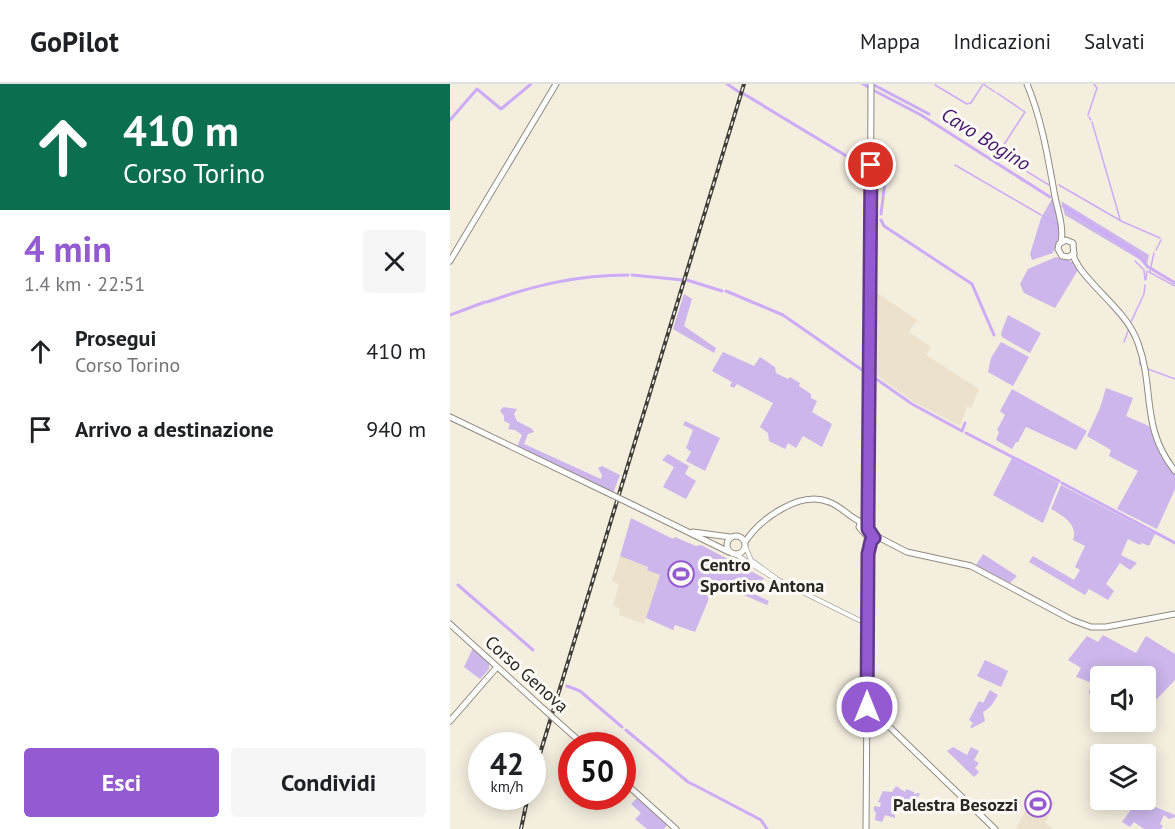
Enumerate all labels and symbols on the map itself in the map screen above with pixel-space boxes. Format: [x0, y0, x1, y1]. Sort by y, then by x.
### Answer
water label: Cavo Bogino [936, 101, 1036, 177]
pin [845, 139, 896, 190]
place label: Centro Sportivo Antona [700, 553, 824, 597]
sports icon: Centro Sportivo Antona [666, 559, 696, 589]
street label: Corso Genova [480, 630, 574, 718]
position arrow [835, 675, 899, 739]
speed limit sign: 50 [558, 732, 636, 810]
sports icon: Palestra Besozzi [1023, 789, 1053, 819]
place label: Palestra Besozzi [893, 793, 1018, 816]

